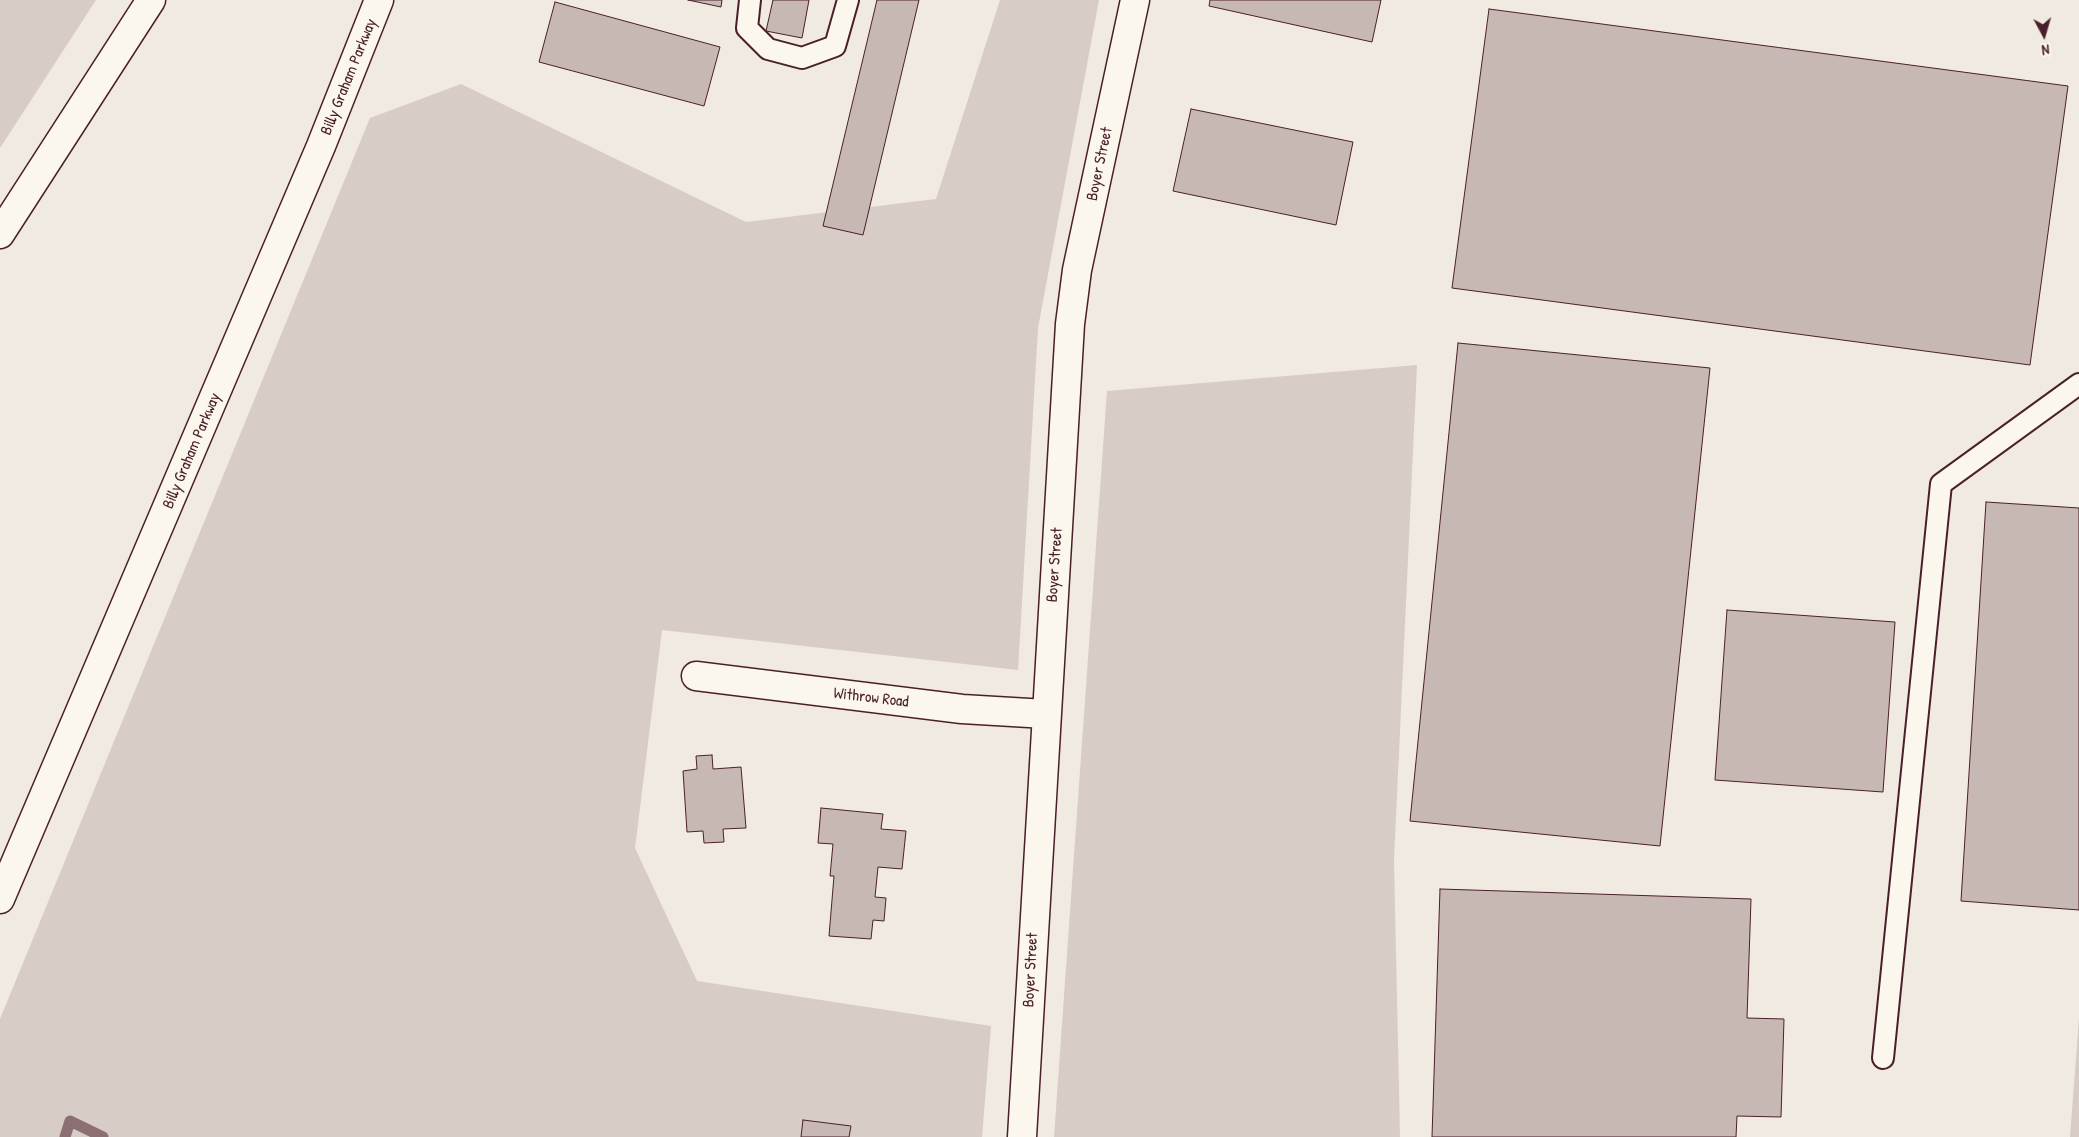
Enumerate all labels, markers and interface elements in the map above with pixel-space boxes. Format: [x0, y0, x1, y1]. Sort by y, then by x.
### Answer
north arrow [2019, 10, 2069, 60]
street label: Billy Graham Parkway [317, 16, 381, 138]
text: N [2041, 41, 2050, 60]
street label: Boyer Street [1083, 125, 1117, 203]
street label: Billy Graham Parkway [159, 390, 225, 512]
street label: Boyer Street [1043, 527, 1067, 603]
street label: Withrow Road [832, 684, 910, 712]
street label: Boyer Street [1019, 932, 1043, 1008]

